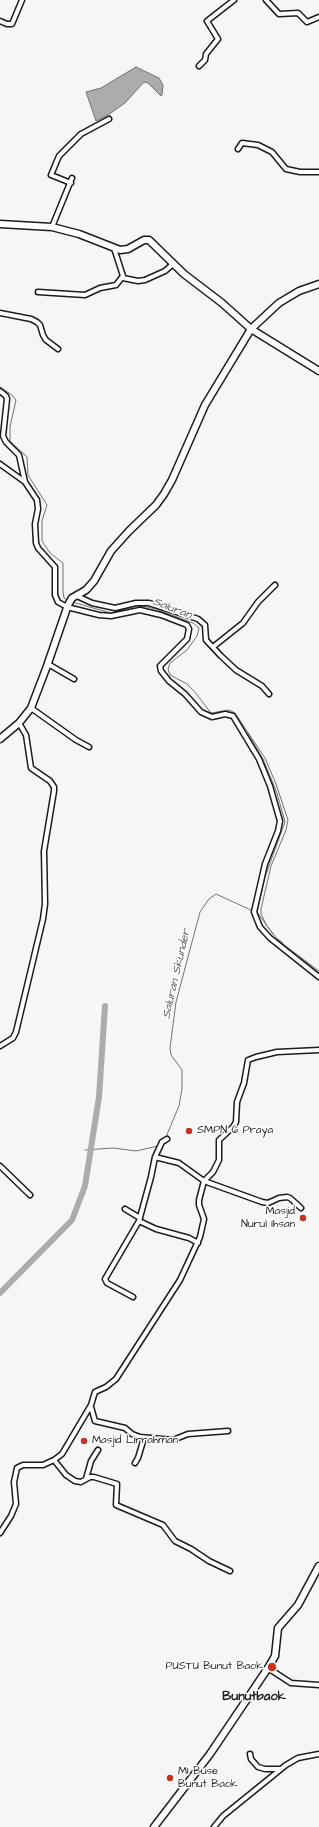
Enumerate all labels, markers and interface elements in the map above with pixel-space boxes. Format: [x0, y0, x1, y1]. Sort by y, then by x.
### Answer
water label: Saluran [151, 595, 193, 623]
water label: Saluran Skunder [160, 928, 194, 1020]
place label: SMPN 6 Praya [197, 1124, 273, 1138]
marker: SMPN 6 Praya [184, 1126, 194, 1136]
place label: Masjid Nurul Ihsan [241, 1205, 295, 1231]
marker: Masjid Nurul Ihsan [298, 1213, 308, 1223]
place label: Masjid Lirrahman [92, 1434, 178, 1448]
marker: Masjid Lirrahman [79, 1436, 89, 1446]
place label: PUSTU Bunut Baok [166, 1660, 263, 1674]
marker: PUSTU Bunut Baok [266, 1661, 278, 1673]
district label: Bunutbaok [222, 1689, 286, 1705]
place label: MI Buse Bunut Baok [178, 1765, 238, 1791]
marker: MI Buse Bunut Baok [165, 1773, 175, 1783]

